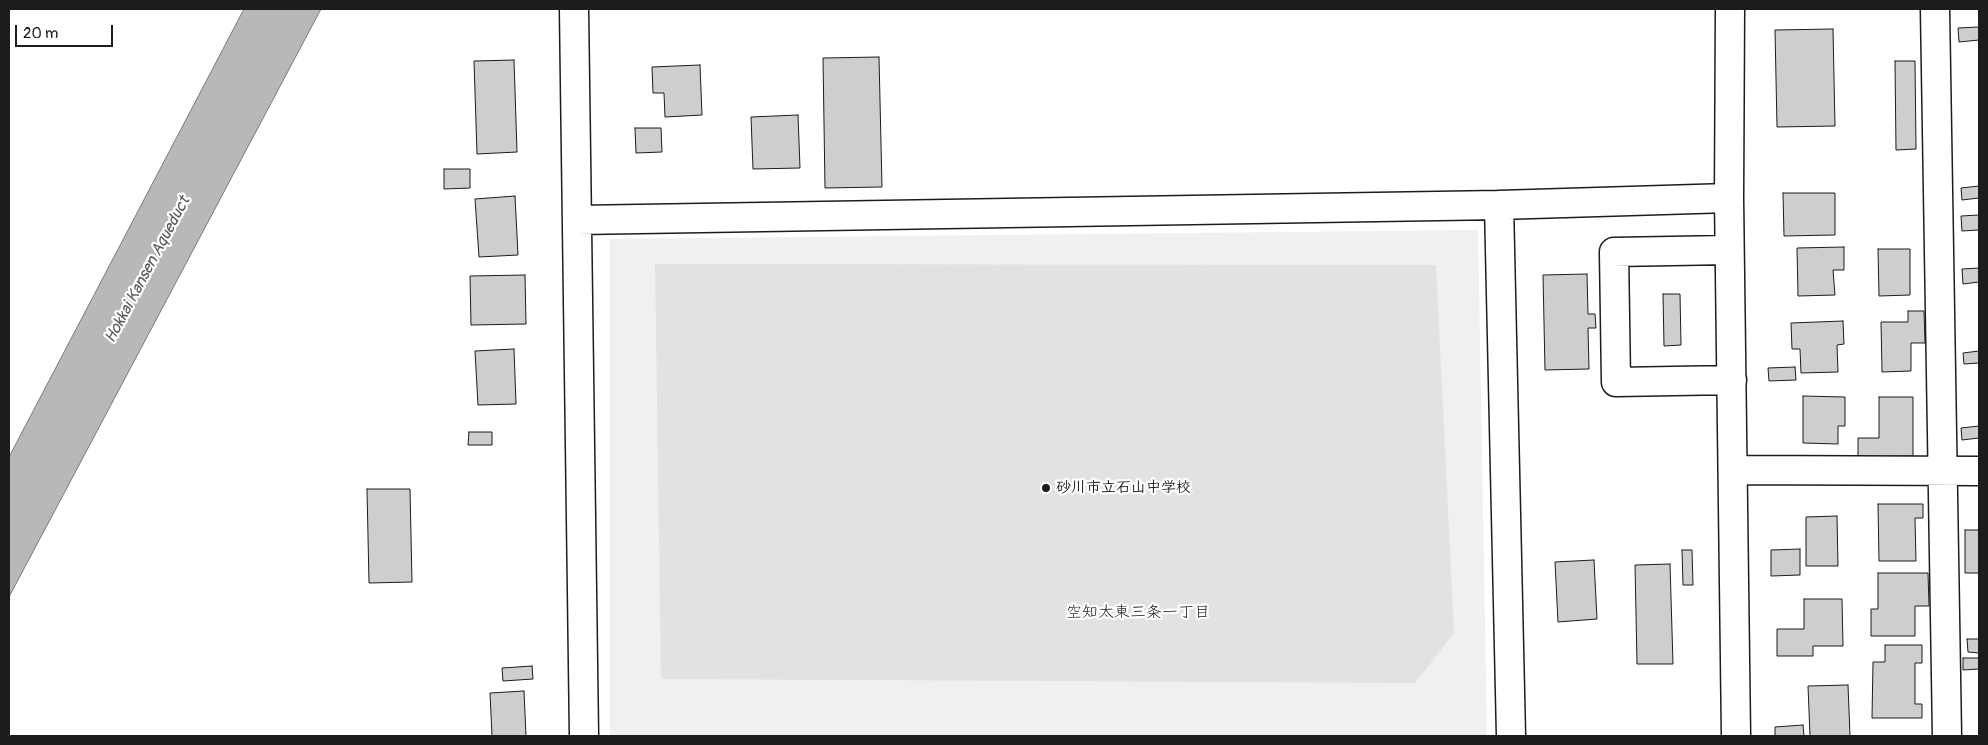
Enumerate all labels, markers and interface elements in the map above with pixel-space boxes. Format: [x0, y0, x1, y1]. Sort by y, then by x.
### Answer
scale bar [18, 15, 115, 47]
text: 20 m [23, 24, 58, 43]
water label: Hokkai Kansen Aqueduct [101, 194, 195, 346]
place label: 砂川市立石山中学校 [1056, 479, 1191, 497]
marker: 砂川市立石山中学校 [1040, 482, 1052, 494]
district label: 空知太東三条一丁目 [1066, 603, 1210, 623]

